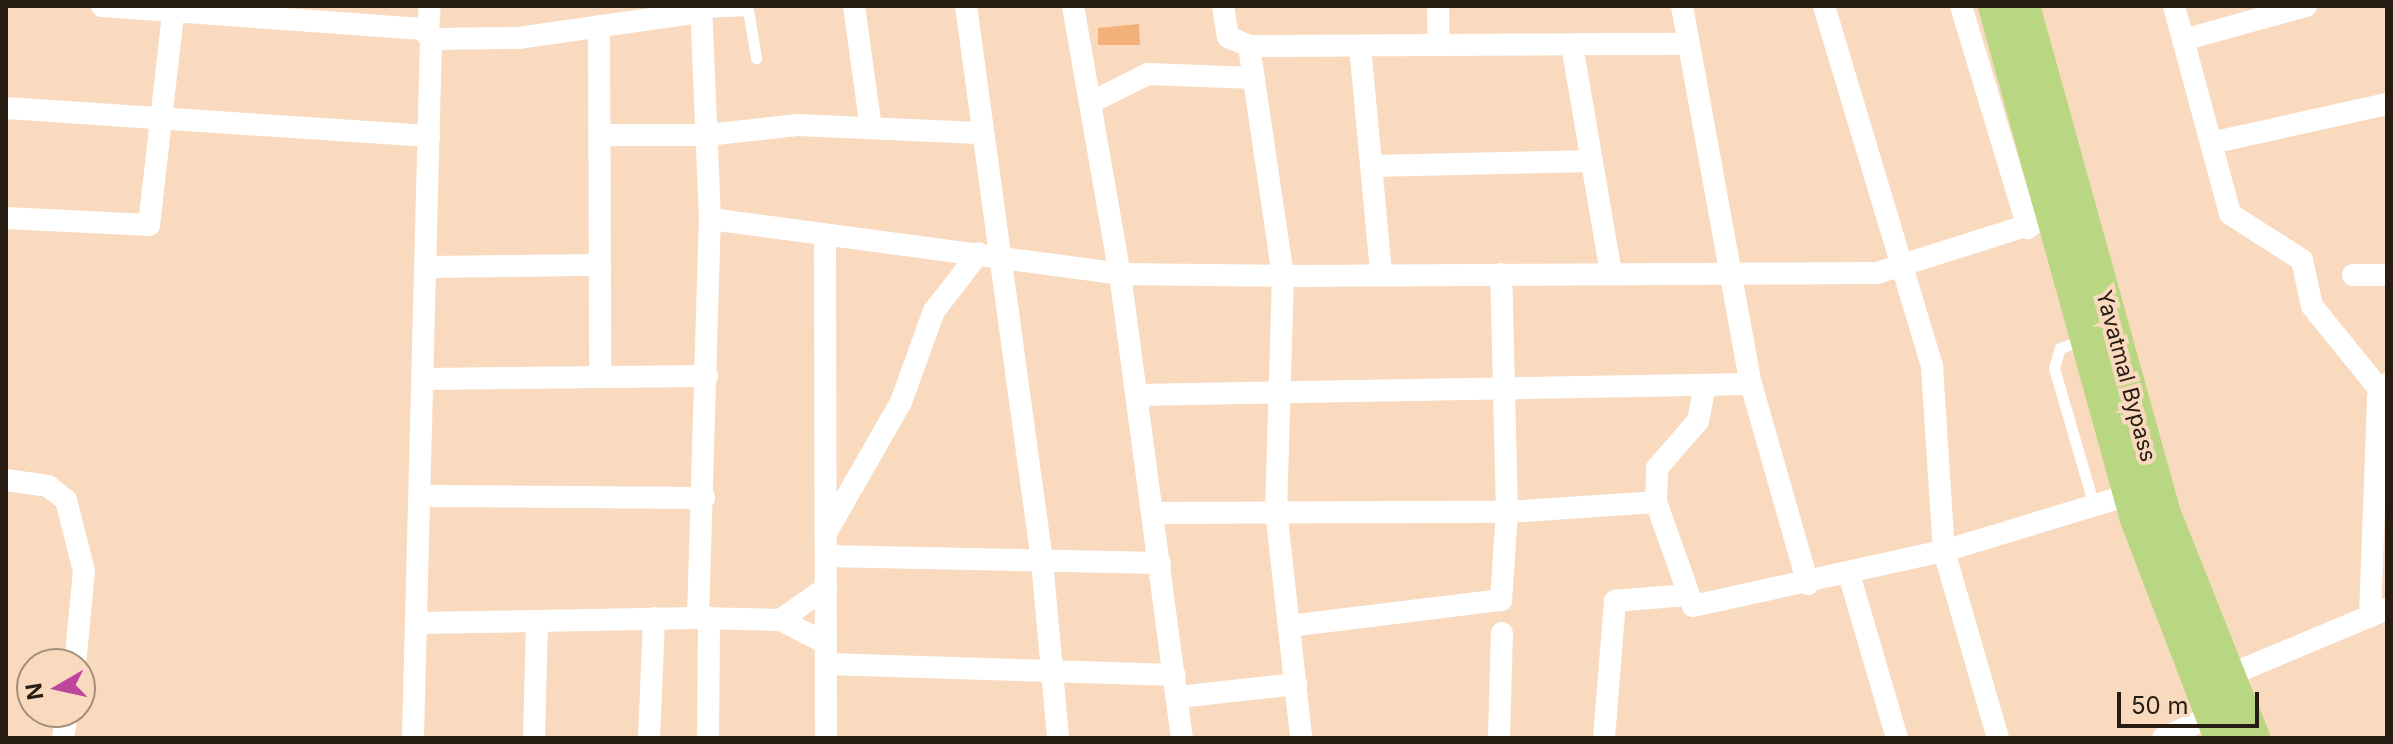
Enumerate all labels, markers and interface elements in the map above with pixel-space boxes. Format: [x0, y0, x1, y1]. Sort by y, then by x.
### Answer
street label: Yavatmal Bypass [2090, 287, 2162, 465]
north arrow [16, 648, 96, 728]
scale bar [2121, 676, 2263, 726]
text: N [20, 681, 48, 702]
text: 50 m [2131, 691, 2189, 720]

